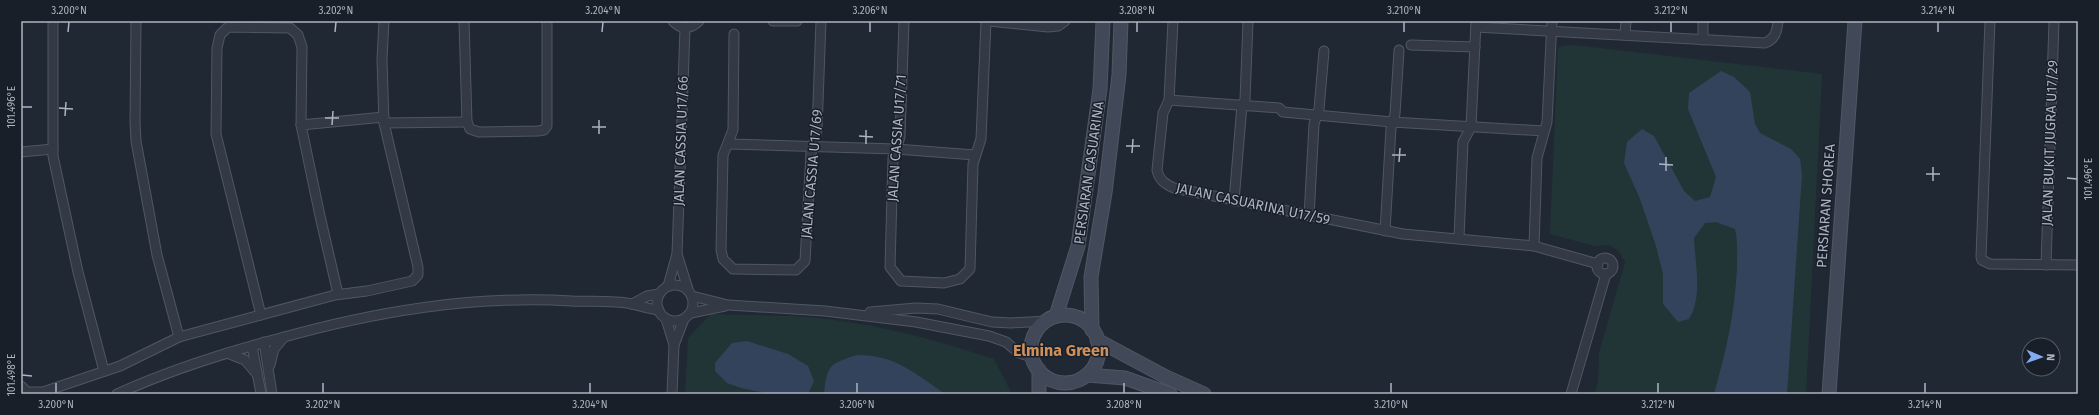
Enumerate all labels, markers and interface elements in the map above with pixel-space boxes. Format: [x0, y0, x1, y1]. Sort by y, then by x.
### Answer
text: 3.200°N [51, 5, 87, 17]
text: 3.202°N [319, 5, 353, 17]
text: 3.204°N [585, 5, 621, 17]
text: 3.206°N [852, 5, 888, 17]
text: 3.208°N [1119, 5, 1155, 17]
text: 3.210°N [1387, 5, 1421, 17]
text: 3.212°N [1654, 5, 1688, 17]
text: 3.214°N [1921, 5, 1955, 17]
street label: JALAN BUKIT JUGRA U17/29 [2039, 60, 2061, 226]
street label: JALAN CASSIA U17/71 [884, 74, 910, 202]
street label: JALAN CASSIA U17/66 [670, 76, 692, 206]
text: 101.496°E [6, 86, 18, 128]
street label: PERSIARAN CASUARINA [1071, 100, 1107, 246]
street label: JALAN CASSIA U17/69 [798, 109, 826, 239]
street label: PERSIARAN SHOREA [1813, 143, 1839, 269]
text: 101.496°E [2083, 158, 2095, 200]
street label: JALAN CASUARINA U17/59 [1174, 179, 1332, 229]
north arrow [2021, 337, 2061, 377]
district label: Elmina Green [1013, 341, 1109, 360]
text: N [2044, 353, 2057, 361]
text: 101.498°E [6, 354, 18, 396]
text: 3.200°N [38, 399, 74, 411]
text: 3.202°N [306, 399, 340, 411]
text: 3.204°N [572, 399, 608, 411]
text: 3.206°N [839, 399, 875, 411]
text: 3.208°N [1106, 399, 1142, 411]
text: 3.210°N [1374, 399, 1408, 411]
text: 3.212°N [1641, 399, 1675, 411]
text: 3.214°N [1908, 399, 1942, 411]

